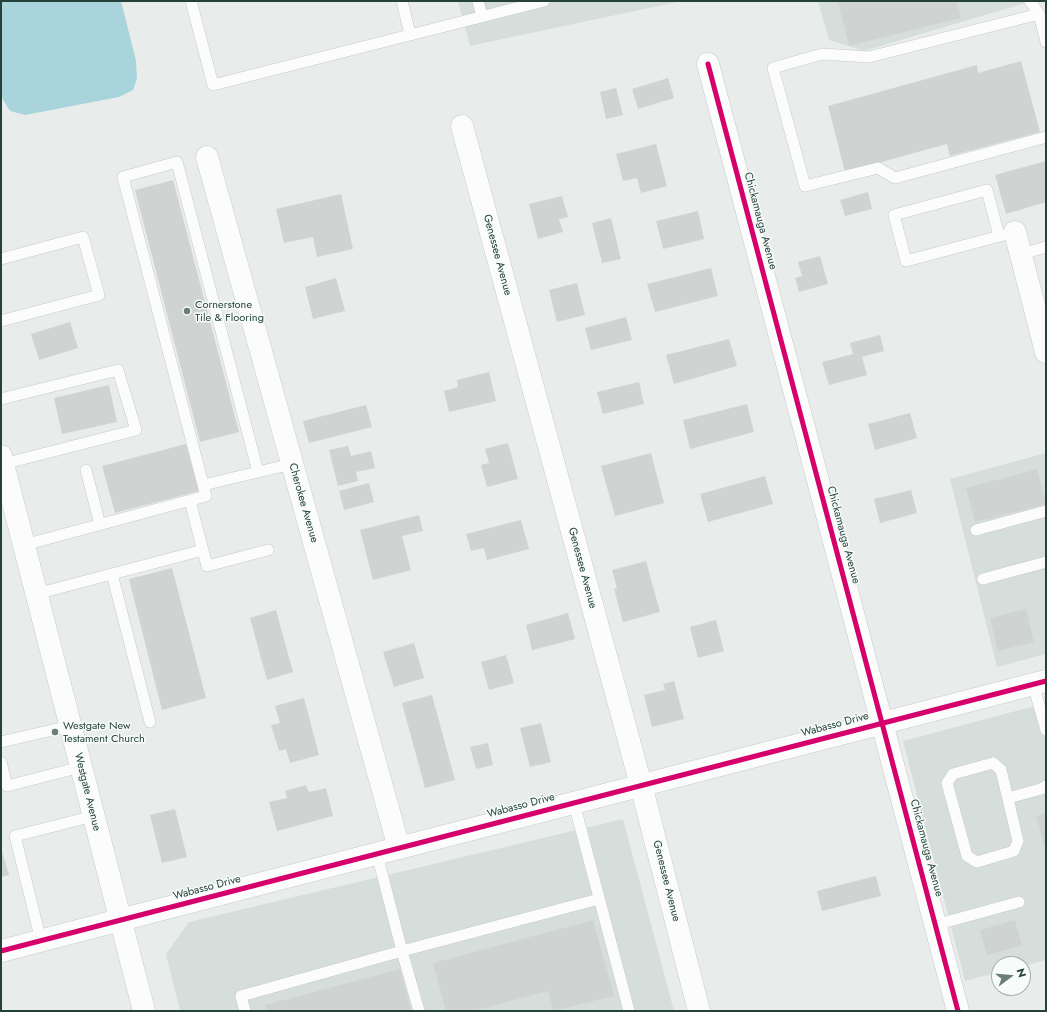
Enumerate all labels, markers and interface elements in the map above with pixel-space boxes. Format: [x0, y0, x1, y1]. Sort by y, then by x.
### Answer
street label: Chickamauga Avenue [741, 171, 779, 271]
street label: Genessee Avenue [480, 213, 514, 297]
place label: Cornerstone Tile & Flooring [195, 298, 264, 324]
marker: Cornerstone Tile & Flooring [182, 306, 192, 316]
street label: Cherokee Avenue [285, 462, 321, 544]
street label: Chickamauga Avenue [824, 485, 862, 585]
street label: Genessee Avenue [565, 526, 599, 610]
street label: Wabasso Drive [800, 710, 870, 740]
place label: Westgate New Testament Church [63, 719, 145, 745]
marker: Westgate New Testament Church [50, 727, 60, 737]
street label: Westgate Avenue [71, 752, 103, 832]
street label: Wabasso Drive [486, 791, 556, 821]
street label: Chickamauga Avenue [907, 798, 945, 898]
street label: Genessee Avenue [650, 839, 682, 923]
street label: Wabasso Drive [172, 873, 242, 903]
north arrow [991, 956, 1031, 996]
text: N [1013, 967, 1030, 979]

